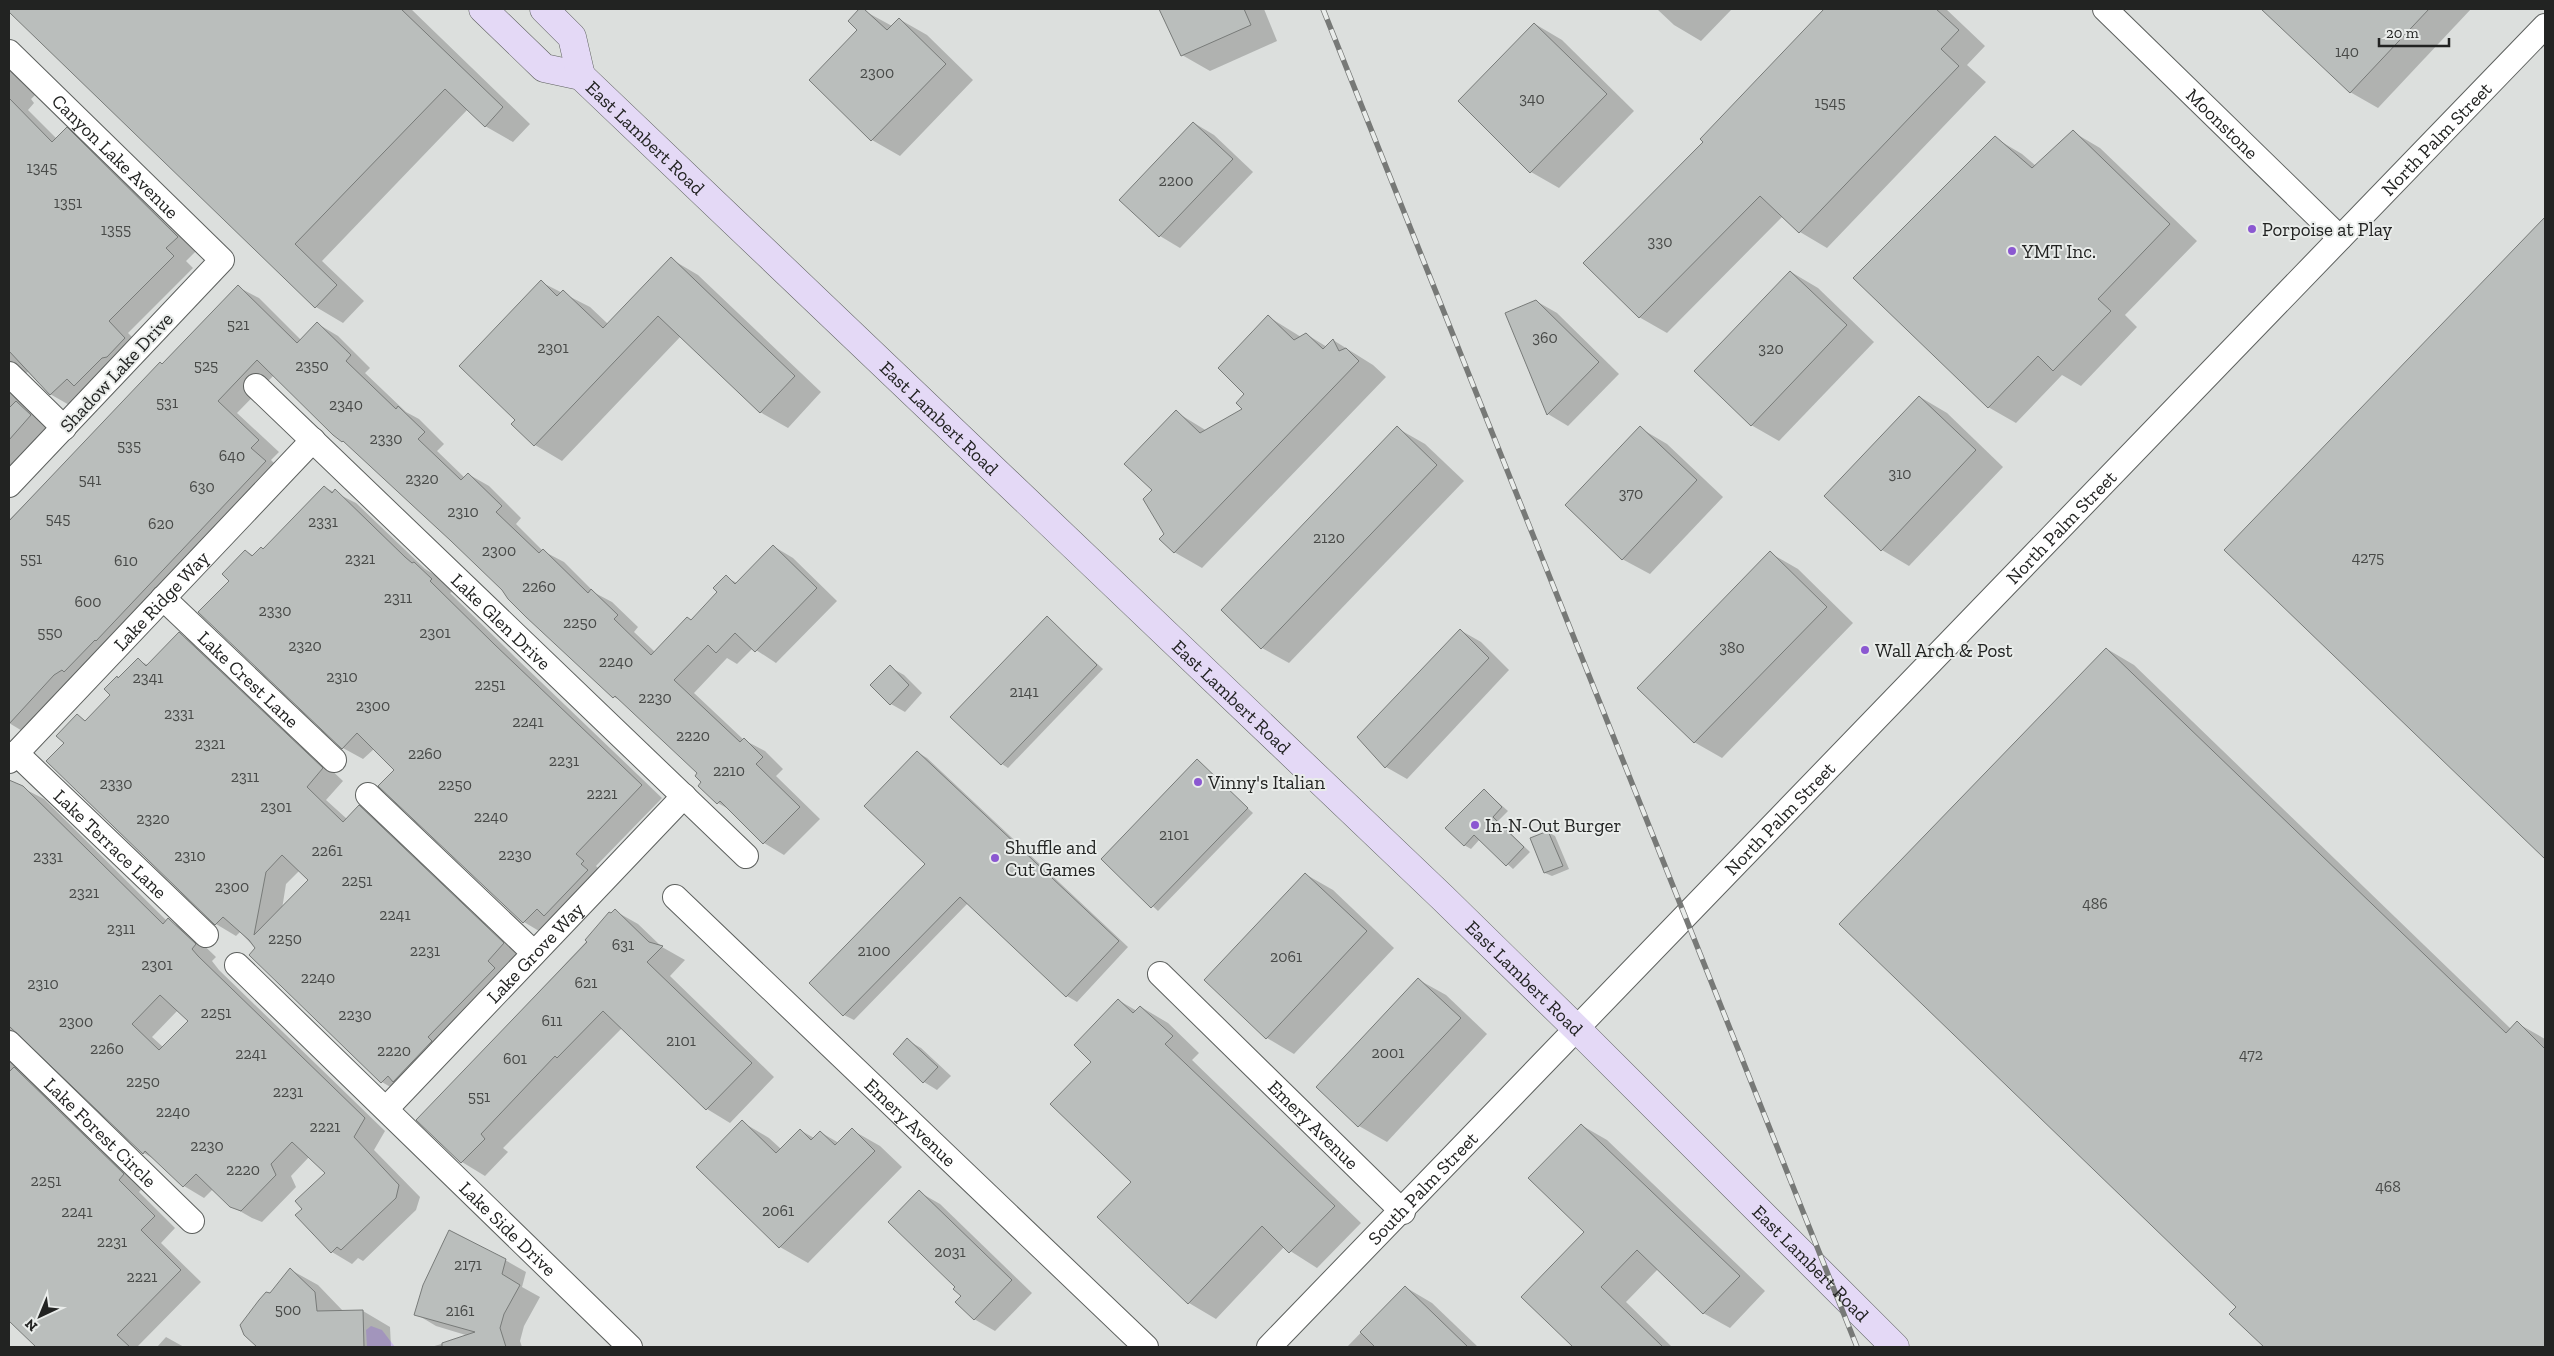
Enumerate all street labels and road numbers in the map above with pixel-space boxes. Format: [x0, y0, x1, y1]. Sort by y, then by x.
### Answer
street label: East Lambert Road [581, 76, 710, 200]
street label: North Palm Street [2376, 77, 2497, 201]
street label: Moonstone [2181, 84, 2263, 164]
street label: Canyon Lake Avenue [47, 89, 184, 224]
street label: Shadow Lake Drive [55, 308, 178, 437]
street label: East Lambert Road [875, 356, 1004, 480]
street label: North Palm Street [2001, 466, 2121, 589]
street label: Lake Ridge Way [109, 546, 214, 655]
street label: Lake Glen Drive [446, 569, 556, 675]
street label: Lake Crest Lane [193, 626, 304, 733]
street label: East Lambert Road [1167, 635, 1296, 759]
street label: North Palm Street [1720, 757, 1840, 880]
street label: Lake Terrace Lane [49, 784, 172, 904]
street label: Lake Grove Way [482, 898, 589, 1008]
street label: East Lambert Road [1461, 916, 1588, 1041]
street label: Lake Forest Circle [40, 1073, 161, 1192]
street label: Emery Avenue [860, 1074, 961, 1172]
street label: Emery Avenue [1263, 1075, 1363, 1174]
street label: South Palm Street [1363, 1127, 1483, 1250]
street label: Lake Side Drive [454, 1177, 561, 1281]
street label: East Lambert Road [1747, 1200, 1874, 1327]

